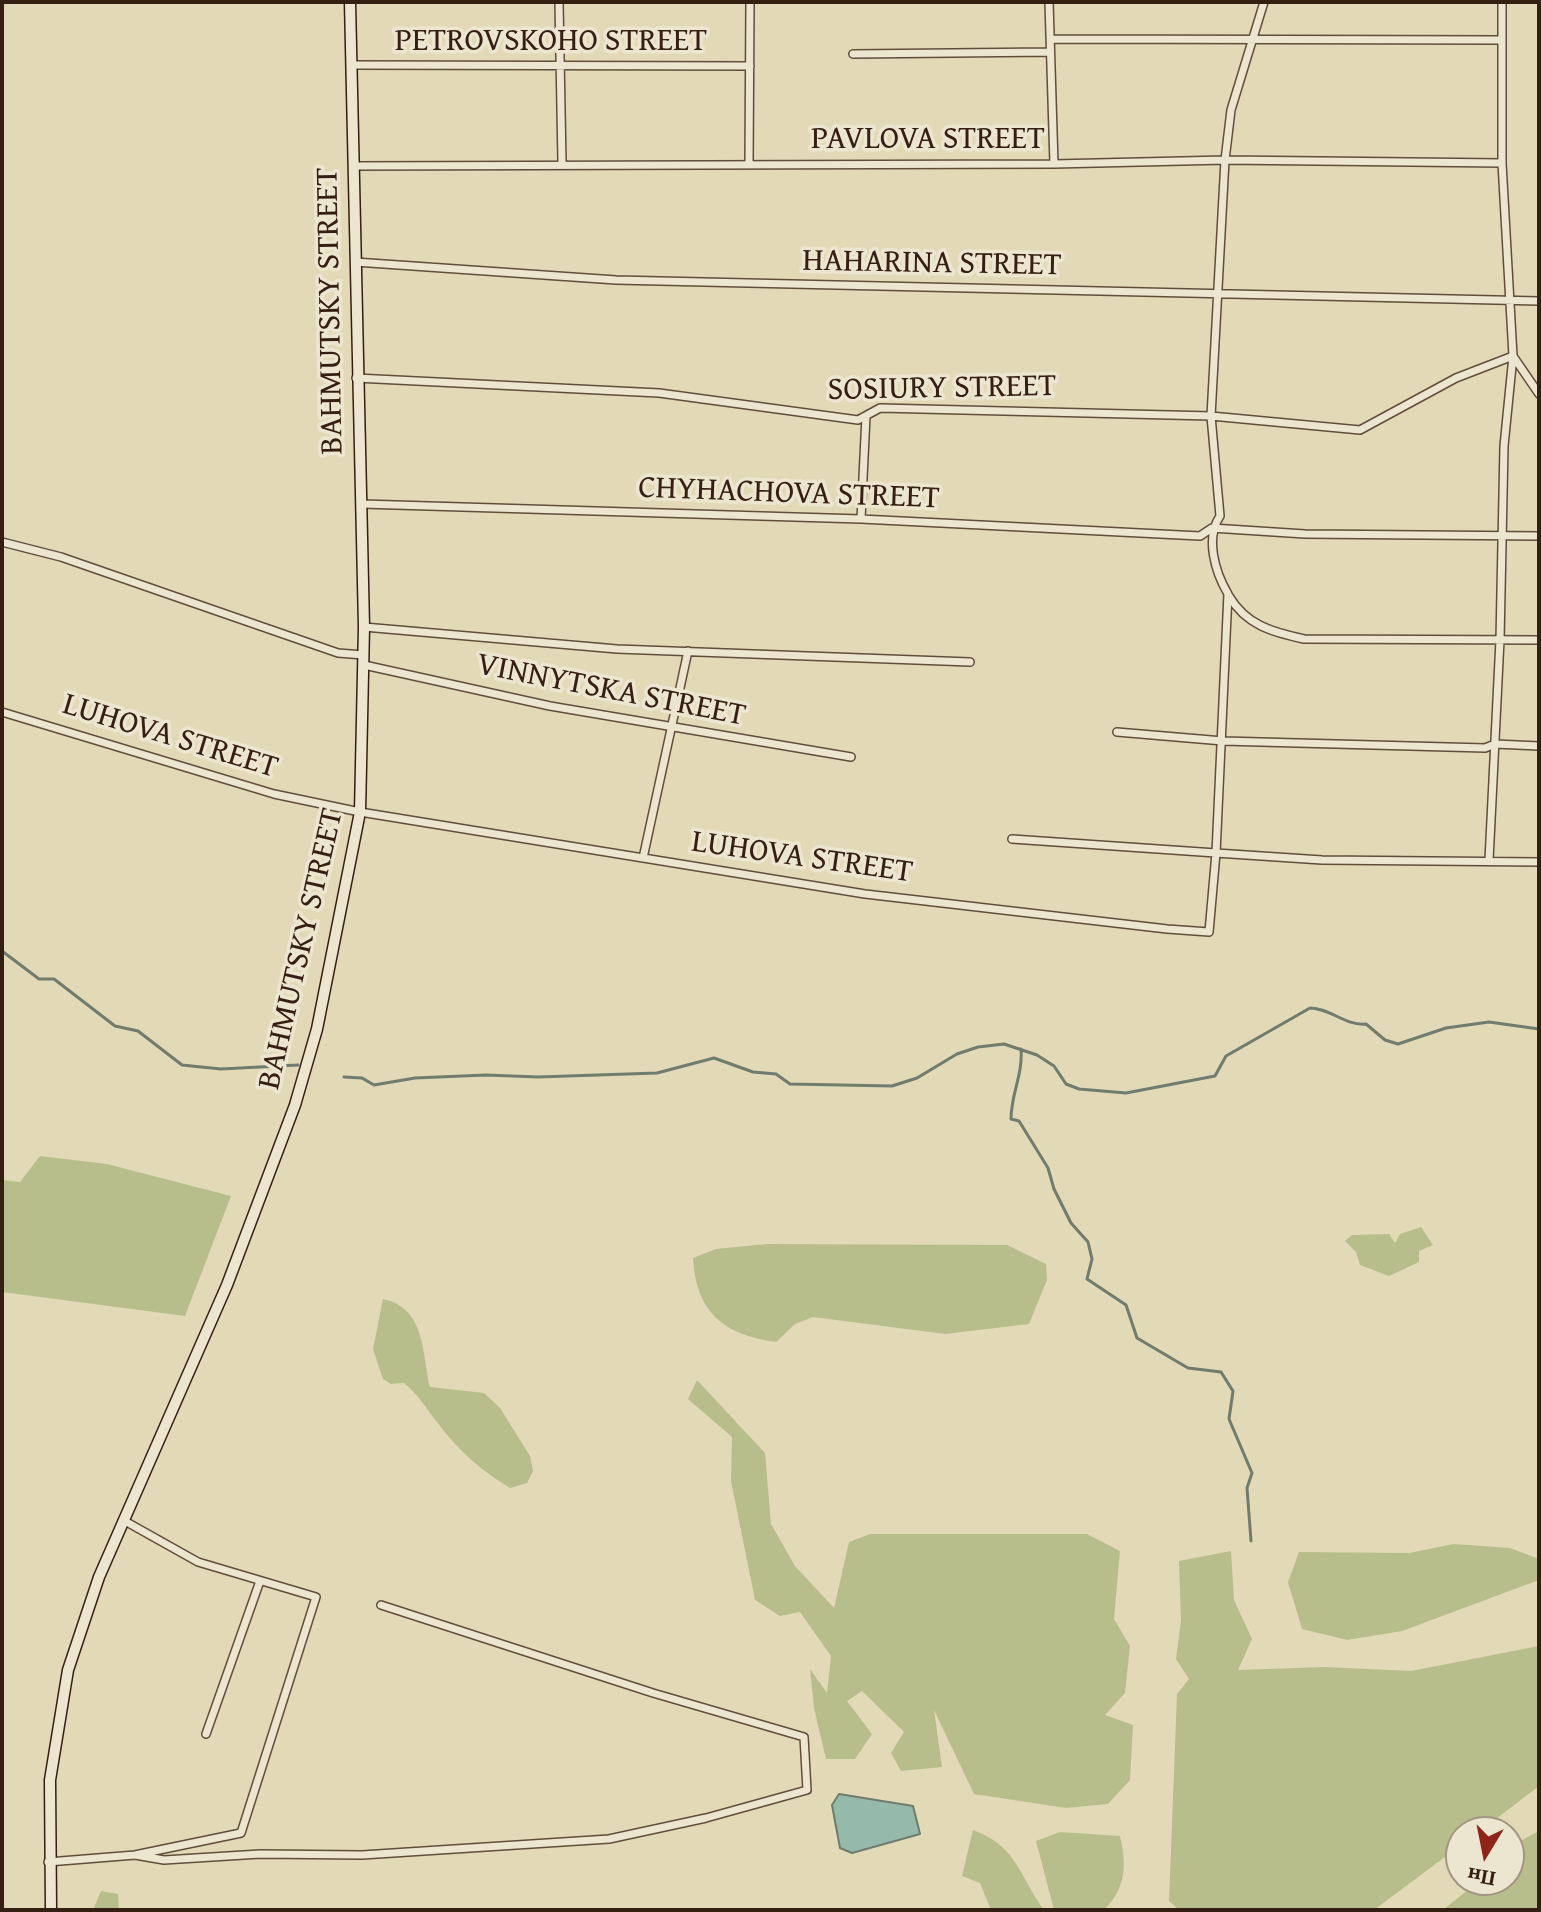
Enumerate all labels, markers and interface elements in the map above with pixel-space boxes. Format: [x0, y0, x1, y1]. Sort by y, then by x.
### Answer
street label: PETROVSKOHO STREET [395, 23, 707, 61]
street label: PAVLOVA STREET [811, 121, 1045, 159]
street label: BAHMUTSKY STREET [309, 167, 353, 455]
street label: HAHARINA STREET [802, 243, 1062, 285]
street label: SOSIURY STREET [827, 368, 1057, 410]
street label: CHYHACHOVA STREET [638, 470, 940, 518]
street label: VINNYTSKA STREET [473, 646, 749, 736]
street label: LUHOVA STREET [58, 686, 282, 788]
street label: BAHMUTSKY STREET [251, 805, 353, 1093]
street label: LUHOVA STREET [689, 823, 915, 893]
north arrow [1445, 1816, 1525, 1896]
text: Пн [1464, 1859, 1498, 1896]

